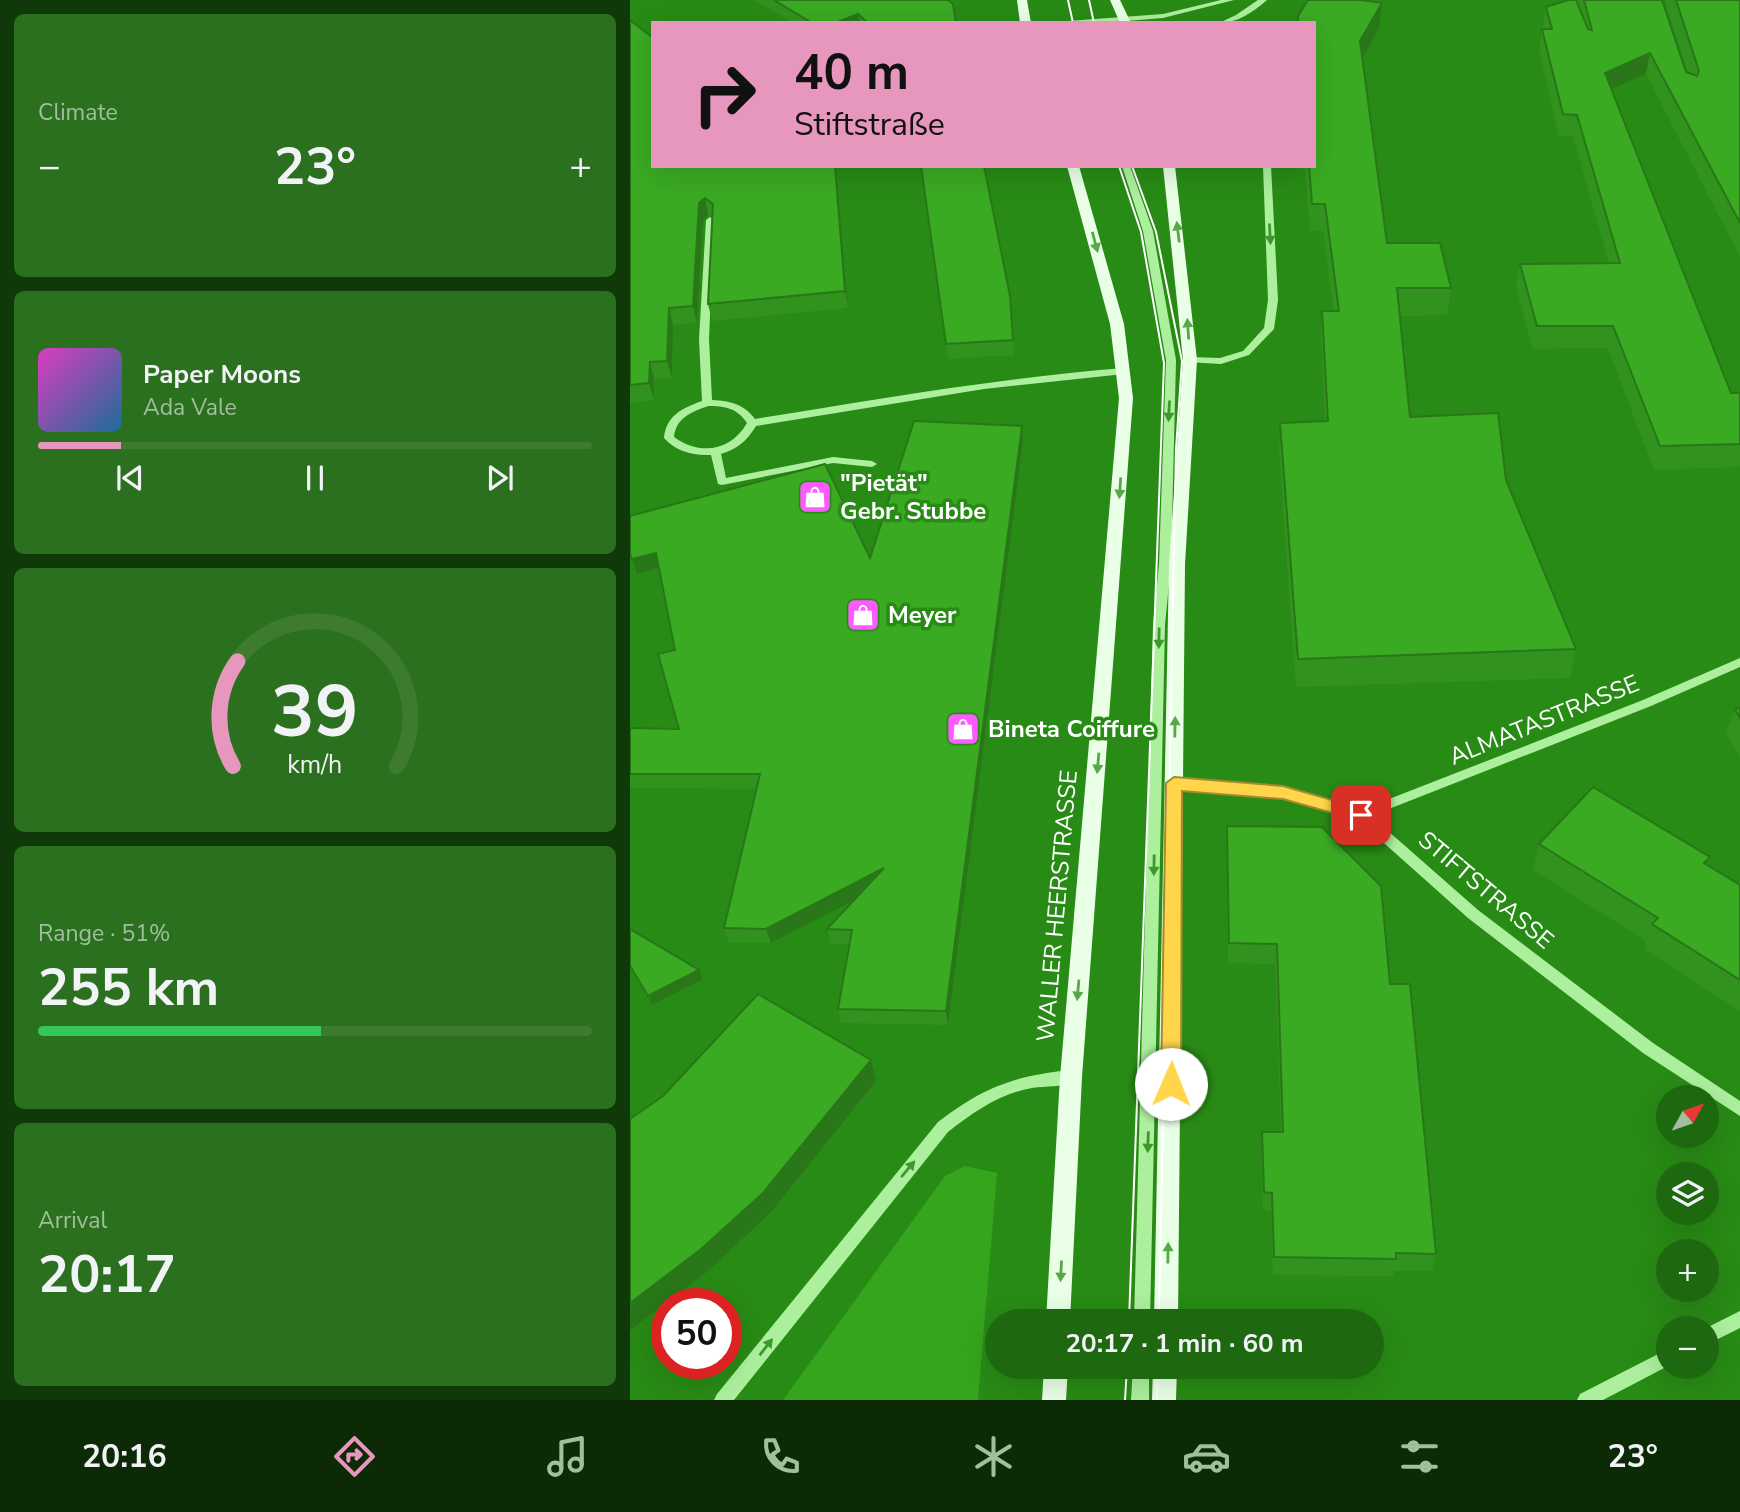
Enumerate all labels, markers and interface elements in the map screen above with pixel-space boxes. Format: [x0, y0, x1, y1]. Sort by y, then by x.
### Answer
text: 40 m [794, 39, 909, 106]
icon: right [679, 49, 770, 140]
text: Climate [38, 97, 118, 128]
text: Stiftstraße [794, 103, 945, 146]
text: 23° [274, 131, 356, 202]
text: − [38, 141, 61, 192]
text: + [569, 141, 592, 192]
one-way arrow [1172, 221, 1183, 243]
one-way arrow [1265, 224, 1276, 246]
one-way arrow [1090, 231, 1101, 253]
one-way arrow [1182, 318, 1193, 340]
text: Paper Moons [143, 357, 301, 392]
text: Ada Vale [143, 392, 237, 423]
one-way arrow [1164, 400, 1175, 422]
icon: previous [111, 459, 149, 497]
icon: pause [296, 459, 334, 497]
icon: next [481, 459, 519, 497]
place label: "Pietät" Gebr. Stubbe [840, 467, 986, 527]
one-way arrow [1114, 477, 1125, 499]
shop icon: "Pietät" Gebr. Stubbe [796, 478, 834, 516]
shop icon: Meyer [844, 596, 882, 634]
place label: Meyer [888, 599, 957, 631]
one-way arrow [1153, 627, 1165, 649]
text: 39 [271, 662, 359, 762]
street label: ALMATASTRASSE [1444, 667, 1644, 773]
shop icon: Bineta Coiffure [944, 710, 982, 748]
place label: Bineta Coiffure [988, 713, 1155, 745]
one-way arrow [1169, 716, 1180, 738]
text: km/h [287, 748, 343, 782]
one-way arrow [1092, 753, 1103, 775]
street label: WALLER HEERSTRASSE [1029, 769, 1085, 1043]
pin [1331, 785, 1391, 845]
icon: arrive [1342, 796, 1380, 834]
street label: STIFTSTRASSE [1412, 824, 1560, 956]
one-way arrow [1148, 854, 1160, 876]
text: Range · 51% [38, 918, 170, 949]
text: 255 km [38, 952, 219, 1023]
one-way arrow [1072, 979, 1083, 1001]
position arrow [1134, 1047, 1208, 1121]
north arrow [1656, 1085, 1718, 1148]
map controls [1656, 1085, 1719, 1379]
one-way arrow [1143, 1131, 1154, 1153]
one-way arrow [900, 1160, 916, 1178]
button: layers [1656, 1162, 1719, 1225]
text: Arrival [38, 1205, 107, 1236]
text: 20:17 [38, 1239, 176, 1310]
button: + [1656, 1239, 1719, 1302]
one-way arrow [1162, 1242, 1173, 1264]
one-way arrow [1055, 1260, 1066, 1282]
speed limit sign: 50 [651, 1288, 742, 1379]
button: − [1656, 1316, 1719, 1379]
text: 20:17 · 1 min · 60 m [1065, 1326, 1304, 1361]
one-way arrow [758, 1338, 773, 1356]
icon: directions [330, 1432, 379, 1481]
icon: music [543, 1432, 592, 1481]
icon: phone [756, 1432, 805, 1481]
icon: climate [969, 1432, 1018, 1481]
icon: car [1182, 1432, 1231, 1481]
icon: filters [1395, 1432, 1444, 1481]
text: 20:16 [82, 1435, 167, 1478]
text: 23° [1607, 1435, 1658, 1478]

